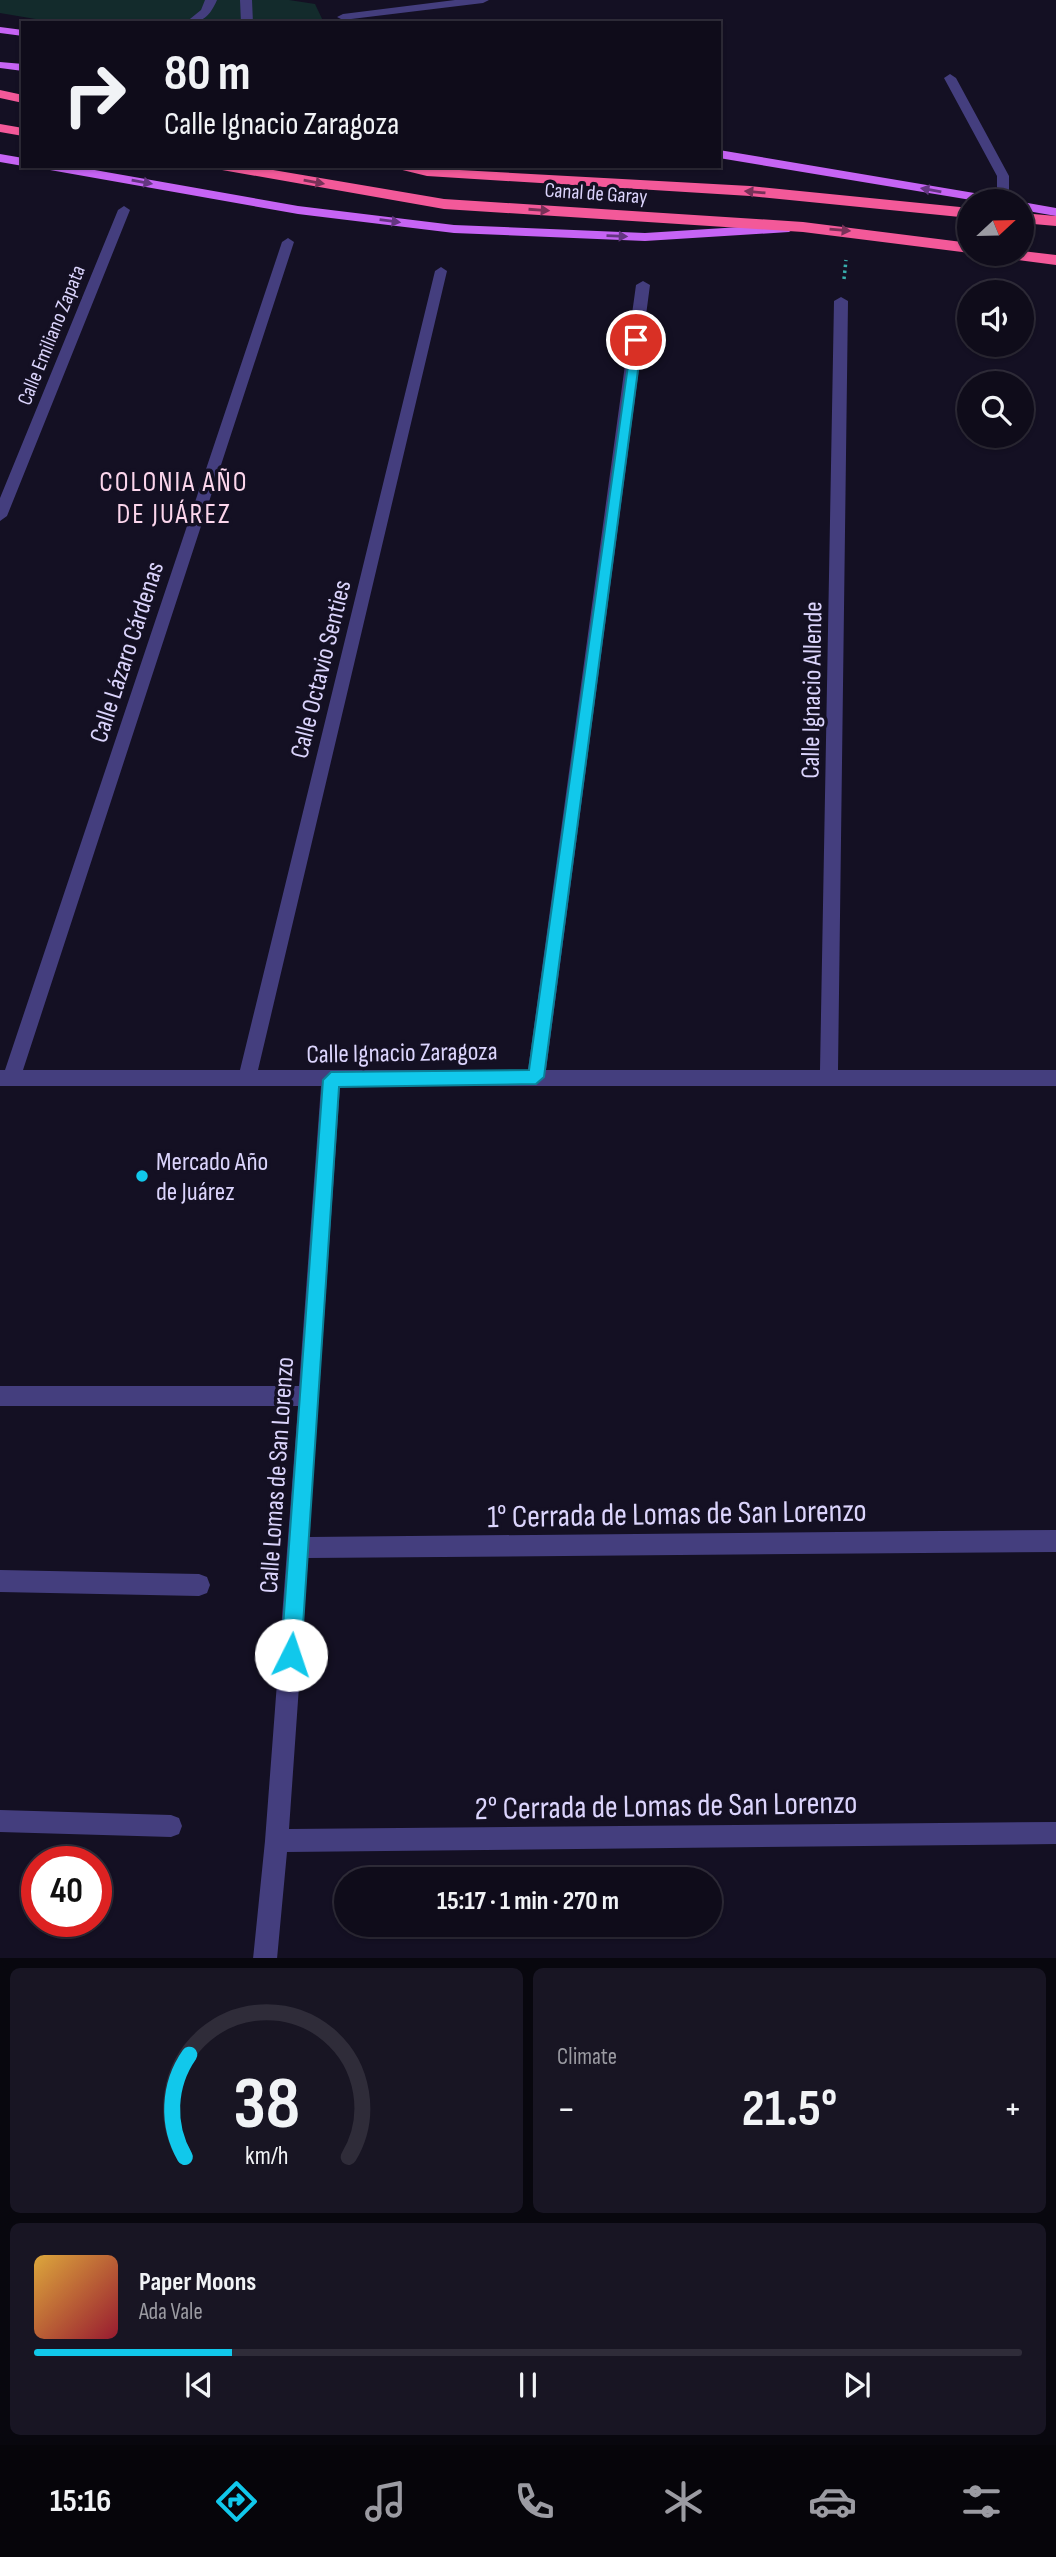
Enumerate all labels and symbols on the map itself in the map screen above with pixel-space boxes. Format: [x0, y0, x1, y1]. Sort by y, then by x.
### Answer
one-way arrow [131, 177, 153, 188]
one-way arrow [303, 177, 325, 188]
street label: Canal de Garay [544, 177, 648, 210]
one-way arrow [920, 184, 942, 195]
one-way arrow [744, 186, 766, 197]
north arrow [957, 189, 1034, 266]
one-way arrow [528, 205, 550, 216]
one-way arrow [379, 216, 401, 227]
one-way arrow [829, 225, 851, 236]
one-way arrow [606, 230, 628, 241]
street label: Calle Emiliano Zapata [12, 262, 91, 409]
pin [606, 310, 666, 370]
district label: COLONIA AÑO DE JUÁREZ [99, 466, 249, 531]
street label: Calle Lázaro Cárdenas [84, 558, 171, 747]
street label: Calle Octavio Senties [284, 577, 359, 762]
street label: Calle Ignacio Allende [795, 601, 830, 779]
street label: Calle Ignacio Zaragoza [306, 1036, 498, 1071]
place label: Mercado Año de Juárez [156, 1147, 268, 1208]
marker: Mercado Año de Juárez [134, 1168, 150, 1184]
street label: Calle Lomas de San Lorenzo [254, 1356, 301, 1594]
street label: 1° Cerrada de Lomas de San Lorenzo [487, 1492, 867, 1537]
position arrow [254, 1618, 328, 1692]
street label: 2° Cerrada de Lomas de San Lorenzo [474, 1784, 858, 1829]
speed limit sign: 40 [21, 1846, 112, 1937]

